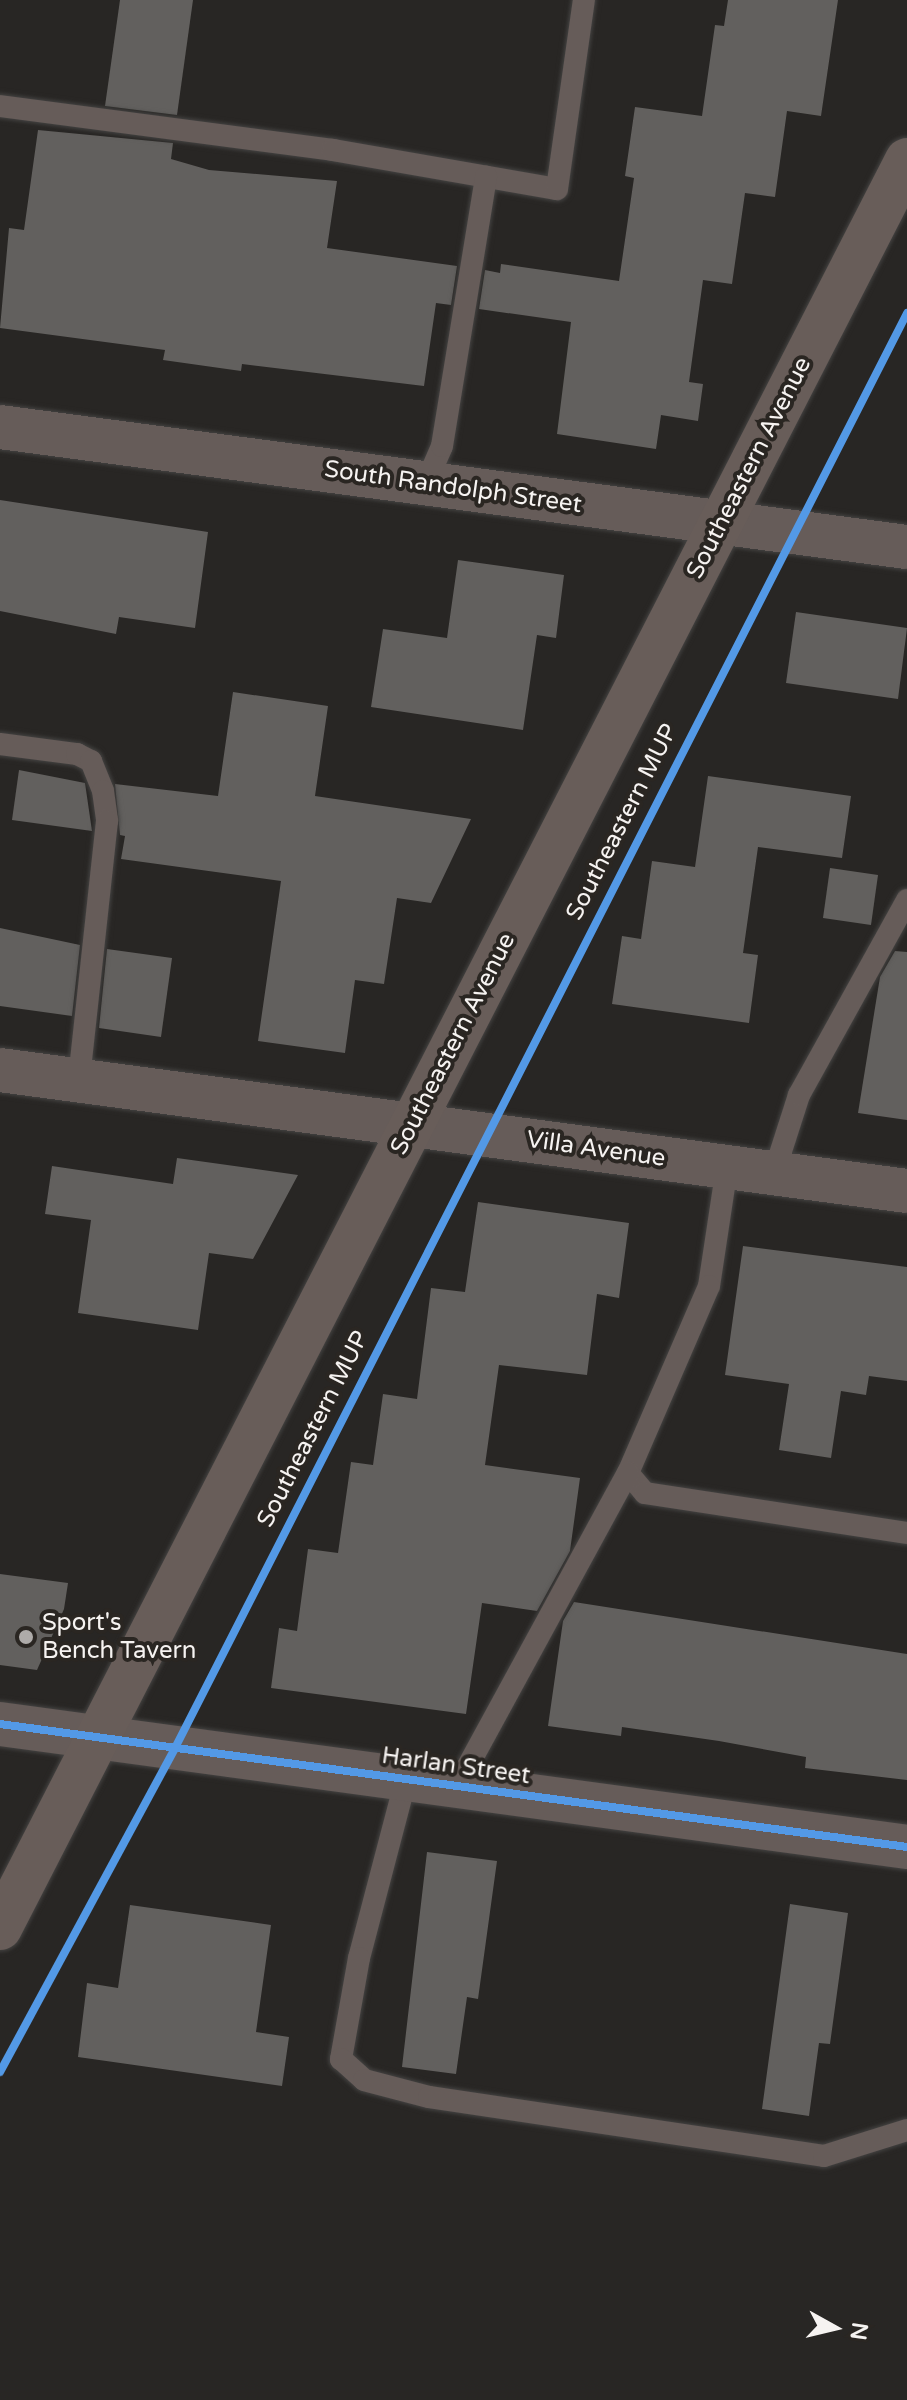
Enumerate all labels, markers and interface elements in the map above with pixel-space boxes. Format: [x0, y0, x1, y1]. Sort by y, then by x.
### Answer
street label: Southeastern Avenue [681, 352, 817, 584]
street label: South Randolph Street [323, 455, 583, 519]
street label: Southeastern MUP [560, 719, 684, 925]
street label: Southeastern Avenue [385, 928, 521, 1160]
street label: Villa Avenue [525, 1125, 667, 1173]
street label: Southeastern MUP [251, 1326, 375, 1532]
place label: Sport's Bench Tavern [42, 1609, 196, 1665]
marker: Sport's Bench Tavern [17, 1628, 35, 1646]
street label: Harlan Street [380, 1741, 532, 1791]
north arrow [795, 2288, 875, 2368]
text: N [845, 2321, 873, 2342]

